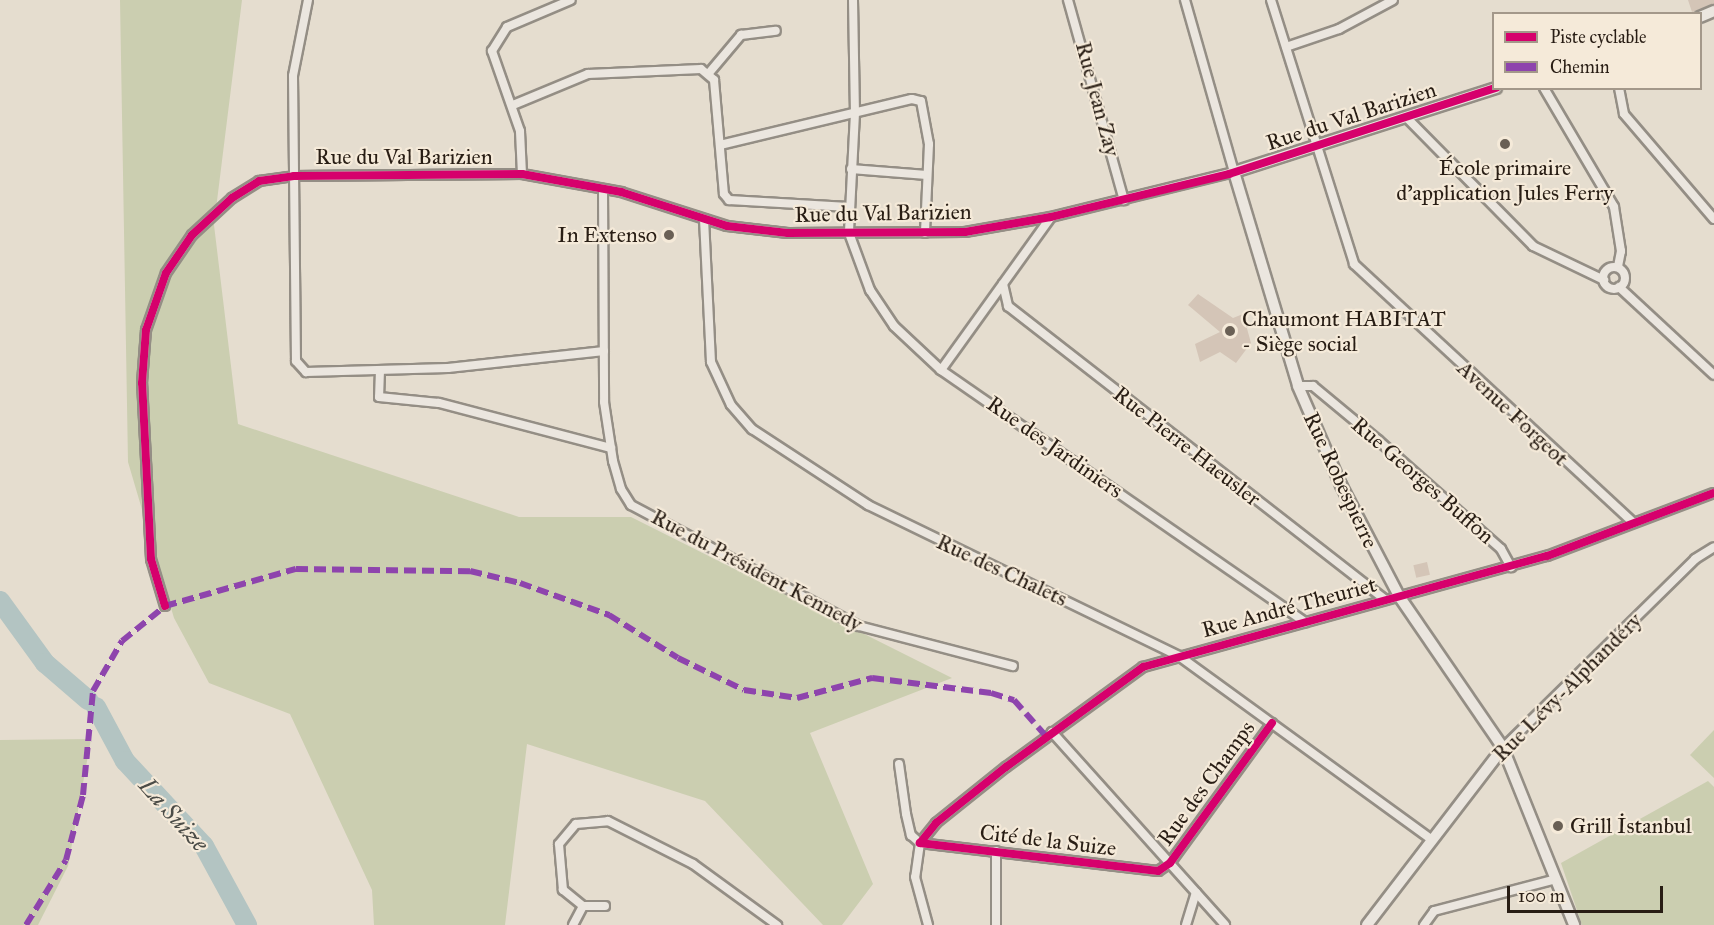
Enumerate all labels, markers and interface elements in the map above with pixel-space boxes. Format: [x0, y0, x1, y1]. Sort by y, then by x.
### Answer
legend [1492, 12, 1702, 90]
text: Piste cyclable [1550, 26, 1647, 48]
street label: Rue Jean Zay [1070, 39, 1126, 159]
text: Chemin [1550, 56, 1610, 78]
street label: Rue du Val Barizien [1263, 76, 1439, 156]
marker: École primaire d'application Jules Ferry [1498, 137, 1512, 151]
street label: Rue du Val Barizien [315, 144, 493, 170]
place label: École primaire d'application Jules Ferry [1396, 154, 1614, 206]
street label: Rue du Val Barizien [794, 198, 972, 228]
place label: In Extenso [557, 222, 657, 248]
marker: In Extenso [662, 228, 676, 242]
place label: Chaumont HABITAT - Siège social [1242, 305, 1446, 356]
marker: Chaumont HABITAT - Siège social [1223, 324, 1237, 338]
street label: Avenue Forgeot [1452, 355, 1574, 471]
street label: Rue Pierre Haeusler [1108, 380, 1266, 512]
street label: Rue des Jardiniers [982, 390, 1128, 504]
street label: Rue Robespierre [1298, 408, 1384, 552]
street label: Rue Georges Buffon [1346, 411, 1500, 549]
street label: Rue du Président Kennedy [647, 503, 867, 637]
street label: Rue des Chalets [932, 528, 1072, 612]
street label: Rue André Theuriet [1199, 571, 1379, 643]
street label: Rue Lévy-Alphandéry [1487, 607, 1647, 767]
street label: Rue des Champs [1152, 715, 1260, 851]
water label: La Suize [132, 772, 214, 858]
place label: Grill İstanbul [1570, 813, 1692, 839]
street label: Cité de la Suize [978, 819, 1118, 861]
marker: Grill İstanbul [1551, 819, 1565, 833]
scale bar [1510, 874, 1666, 912]
text: 100 m [1518, 885, 1565, 907]

